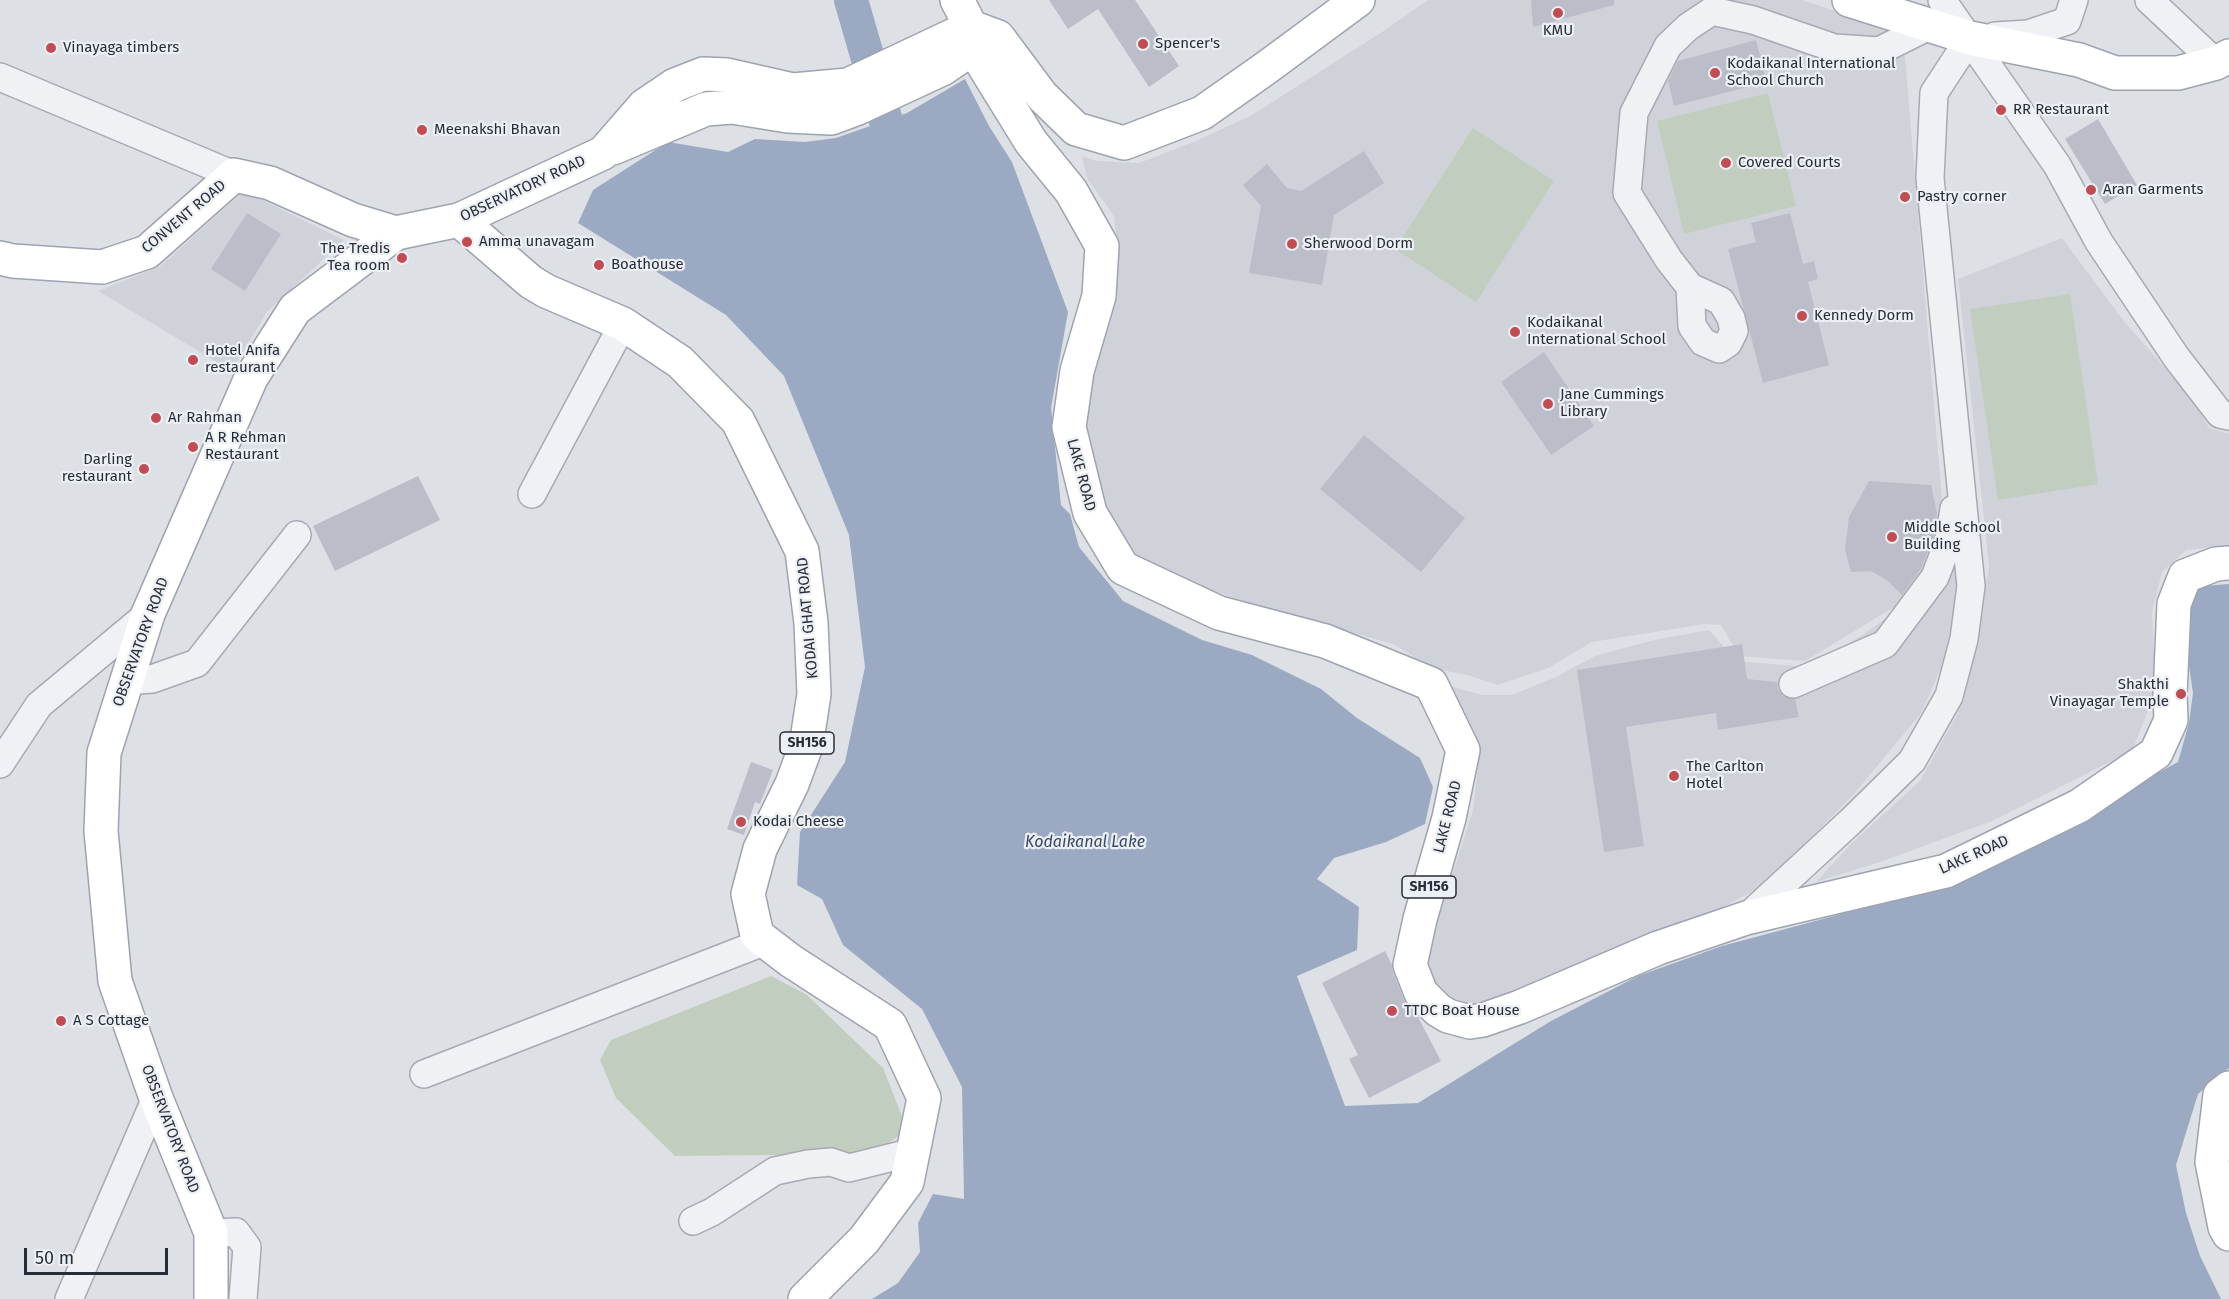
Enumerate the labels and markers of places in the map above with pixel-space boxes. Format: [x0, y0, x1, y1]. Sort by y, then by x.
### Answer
marker: KMU [1551, 6, 1565, 20]
place label: KMU [1543, 22, 1573, 40]
place label: Spencer's [1155, 35, 1220, 53]
marker: Spencer's [1136, 37, 1150, 51]
place label: Vinayaga timbers [63, 39, 179, 57]
marker: Vinayaga timbers [44, 41, 58, 55]
place label: Kodaikanal International School Church [1727, 55, 1895, 90]
marker: Kodaikanal International School Church [1708, 66, 1722, 80]
place label: RR Restaurant [2013, 101, 2109, 119]
marker: RR Restaurant [1994, 103, 2008, 117]
place label: Meenakshi Bhavan [434, 121, 561, 139]
marker: Meenakshi Bhavan [415, 123, 429, 137]
place label: Covered Courts [1738, 154, 1841, 172]
marker: Covered Courts [1719, 156, 1733, 170]
place label: Aran Garments [2103, 181, 2203, 199]
marker: Aran Garments [2084, 183, 2098, 197]
place label: Pastry corner [1917, 188, 2007, 206]
marker: Pastry corner [1898, 190, 1912, 204]
place label: Amma unavagam [479, 233, 595, 251]
marker: Amma unavagam [460, 235, 474, 249]
place label: Sherwood Dorm [1304, 235, 1413, 253]
marker: Sherwood Dorm [1285, 237, 1299, 251]
place label: The Tredis Tea room [320, 240, 390, 275]
marker: The Tredis Tea room [395, 251, 409, 265]
place label: Boathouse [611, 256, 684, 274]
marker: Boathouse [592, 258, 606, 272]
place label: Kennedy Dorm [1814, 307, 1914, 325]
marker: Kennedy Dorm [1795, 309, 1809, 323]
place label: Kodaikanal International School [1527, 314, 1666, 349]
marker: Kodaikanal International School [1508, 325, 1522, 339]
place label: Hotel Anifa restaurant [205, 342, 280, 377]
marker: Hotel Anifa restaurant [186, 353, 200, 367]
place label: Jane Cummings Library [1560, 386, 1664, 421]
marker: Jane Cummings Library [1541, 397, 1555, 411]
place label: Ar Rahman [168, 409, 242, 427]
marker: Ar Rahman [149, 411, 163, 425]
place label: A R Rehman Restaurant [205, 429, 286, 464]
marker: A R Rehman Restaurant [186, 440, 200, 454]
place label: Darling restaurant [62, 451, 132, 486]
marker: Darling restaurant [137, 462, 151, 476]
place label: Middle School Building [1904, 519, 2000, 554]
marker: Middle School Building [1885, 530, 1899, 544]
place label: Shakthi Vinayagar Temple [2050, 676, 2169, 711]
marker: Shakthi Vinayagar Temple [2174, 687, 2188, 701]
place label: The Carlton Hotel [1686, 758, 1764, 793]
marker: The Carlton Hotel [1667, 769, 1681, 783]
place label: Kodai Cheese [753, 813, 844, 831]
marker: Kodai Cheese [734, 815, 748, 829]
place label: TTDC Boat House [1404, 1002, 1520, 1020]
marker: TTDC Boat House [1385, 1004, 1399, 1018]
place label: A S Cottage [73, 1012, 149, 1030]
marker: A S Cottage [54, 1014, 68, 1028]

